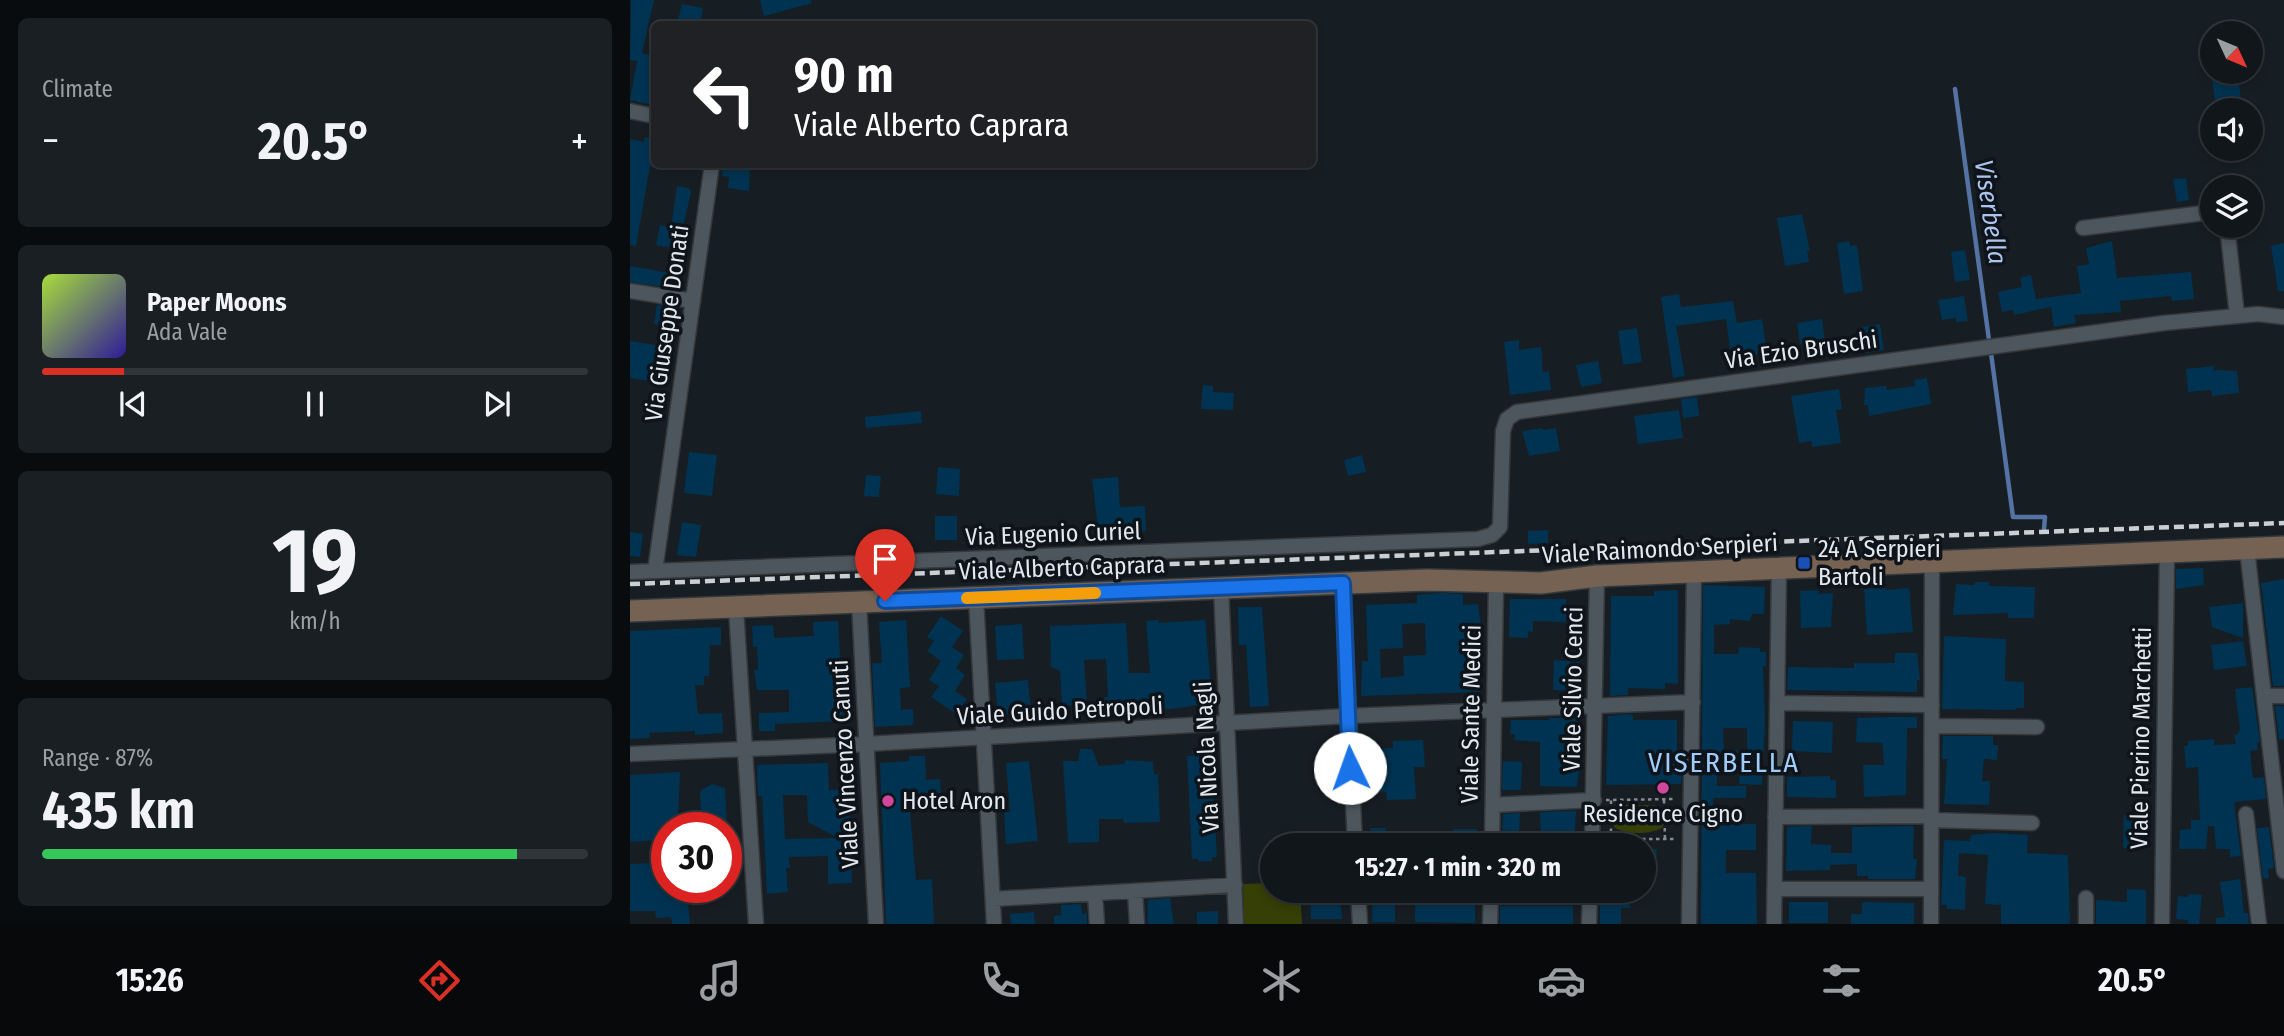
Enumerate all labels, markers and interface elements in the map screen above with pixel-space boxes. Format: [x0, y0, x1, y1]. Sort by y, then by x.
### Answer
north arrow [2200, 21, 2263, 84]
map controls [2200, 21, 2263, 238]
text: 90 m [794, 46, 894, 105]
icon: left [679, 49, 770, 140]
text: Climate [42, 75, 113, 103]
button: sound [2200, 98, 2263, 161]
text: Viale Alberto Caprara [794, 106, 1069, 144]
text: 20.5° [258, 110, 372, 173]
text: − [42, 118, 59, 164]
text: + [571, 118, 588, 164]
water label: Viserbella [1968, 158, 2013, 266]
button: layers [2200, 175, 2263, 238]
street label: Via Giuseppe Donati [639, 223, 695, 423]
text: Paper Moons [147, 287, 287, 318]
text: Ada Vale [147, 318, 227, 346]
street label: Via Ezio Bruschi [1723, 325, 1879, 375]
icon: previous [114, 385, 152, 423]
icon: pause [296, 385, 334, 423]
icon: next [478, 385, 516, 423]
text: 19 [272, 507, 358, 616]
street label: Via Eugenio Curiel [965, 517, 1141, 551]
pin [855, 529, 915, 601]
street label: Viale Raimondo Serpieri [1541, 529, 1779, 569]
place label: 24 A Serpieri Bartoli [1818, 535, 1941, 591]
icon: arrive [866, 540, 904, 578]
street label: Viale Alberto Caprara [958, 550, 1166, 586]
marker: 24 A Serpieri Bartoli [1796, 555, 1812, 571]
street label: Viale Silvio Cenci [1558, 606, 1588, 772]
text: km/h [289, 607, 341, 635]
street label: Viale Sante Medici [1455, 624, 1487, 804]
street label: Viale Pierino Marchetti [2125, 627, 2157, 849]
street label: Viale Vincenzo Canuti [826, 659, 864, 869]
street label: Via Nicola Nagli [1189, 680, 1225, 834]
street label: Viale Guido Petropoli [956, 692, 1164, 730]
position arrow [1313, 731, 1387, 805]
text: Range · 87% [42, 744, 153, 772]
district label: VISERBELLA [1648, 746, 1800, 779]
text: 435 km [42, 779, 195, 842]
marker: Residence Cigno [1655, 780, 1671, 796]
place label: Hotel Aron [902, 787, 1006, 815]
marker: Hotel Aron [880, 793, 896, 809]
place label: Residence Cigno [1583, 800, 1743, 828]
speed limit sign: 30 [651, 812, 742, 903]
text: 15:27 · 1 min · 320 m [1355, 852, 1561, 883]
icon: directions [415, 956, 464, 1005]
icon: music [696, 956, 745, 1005]
icon: phone [976, 956, 1025, 1005]
icon: climate [1257, 956, 1306, 1005]
icon: car [1537, 956, 1586, 1005]
icon: filters [1817, 956, 1866, 1005]
text: 15:26 [116, 961, 184, 999]
text: 20.5° [2098, 961, 2168, 999]

